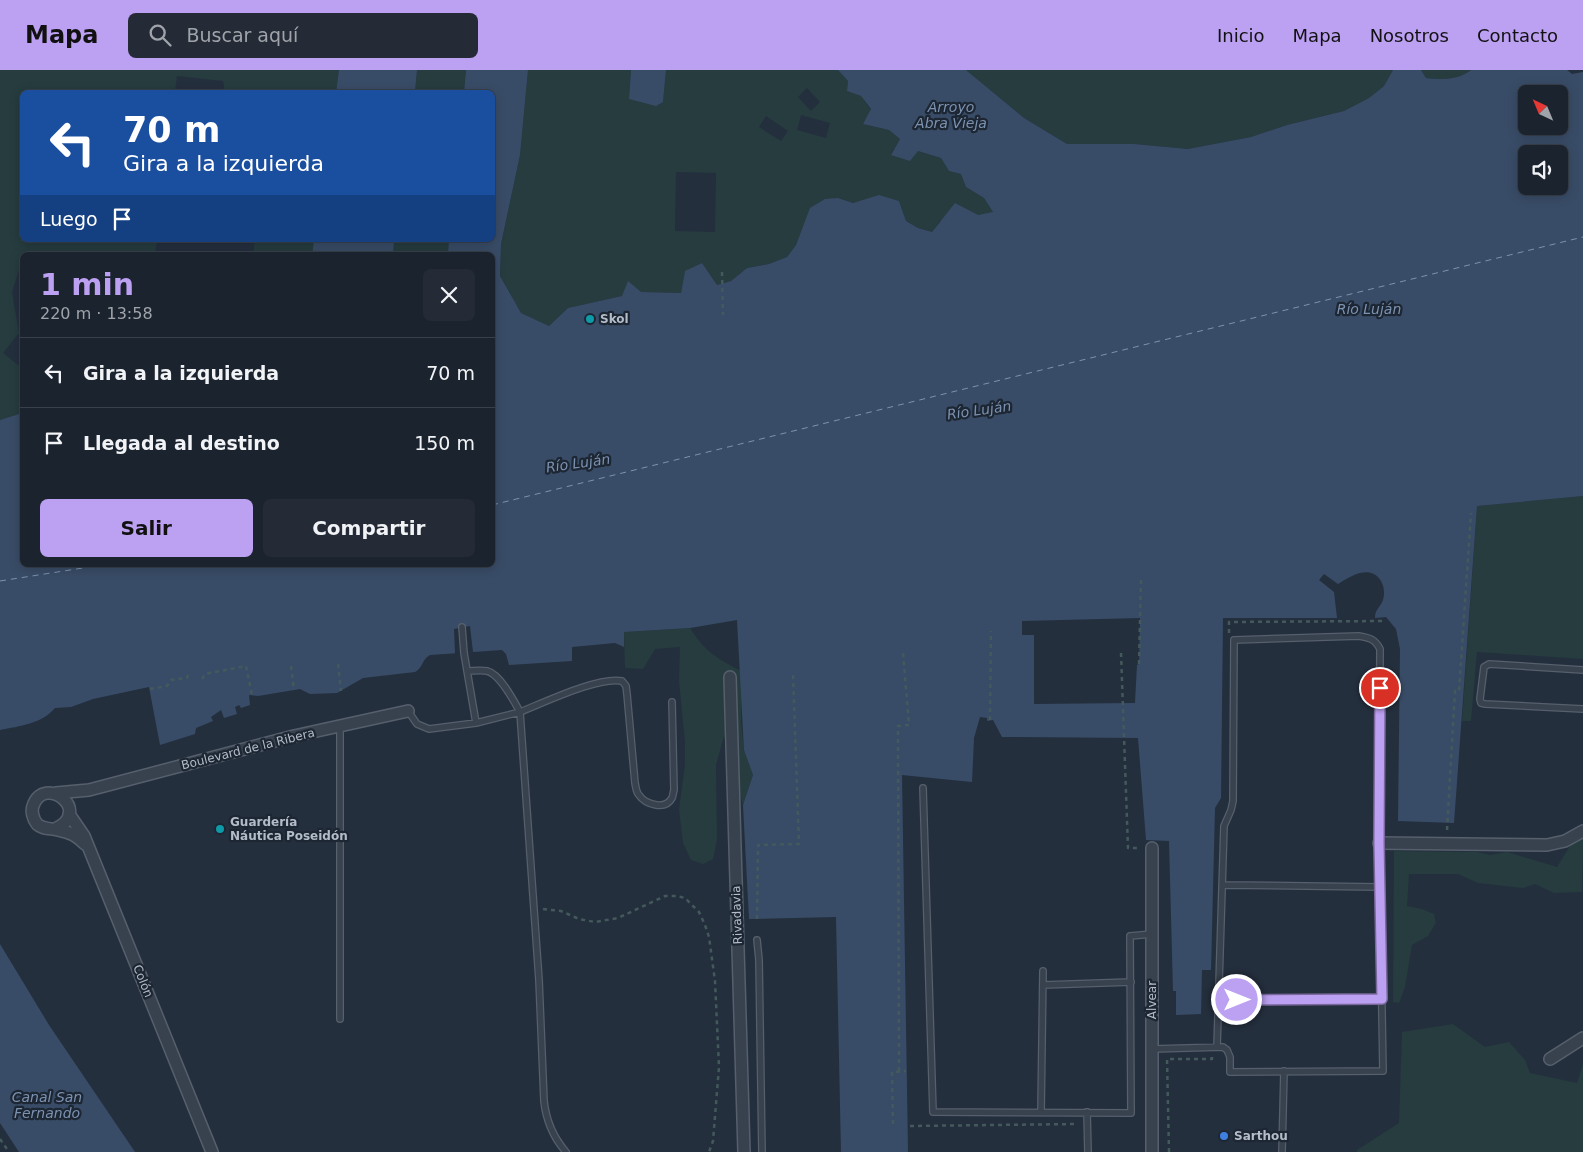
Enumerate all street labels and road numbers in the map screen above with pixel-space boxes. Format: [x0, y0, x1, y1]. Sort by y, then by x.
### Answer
street label: Boulevard de la Ribera [180, 726, 316, 772]
street label: Rivadavia [729, 885, 745, 945]
street label: Colón [130, 963, 156, 999]
street label: Alvear [1145, 981, 1159, 1019]

